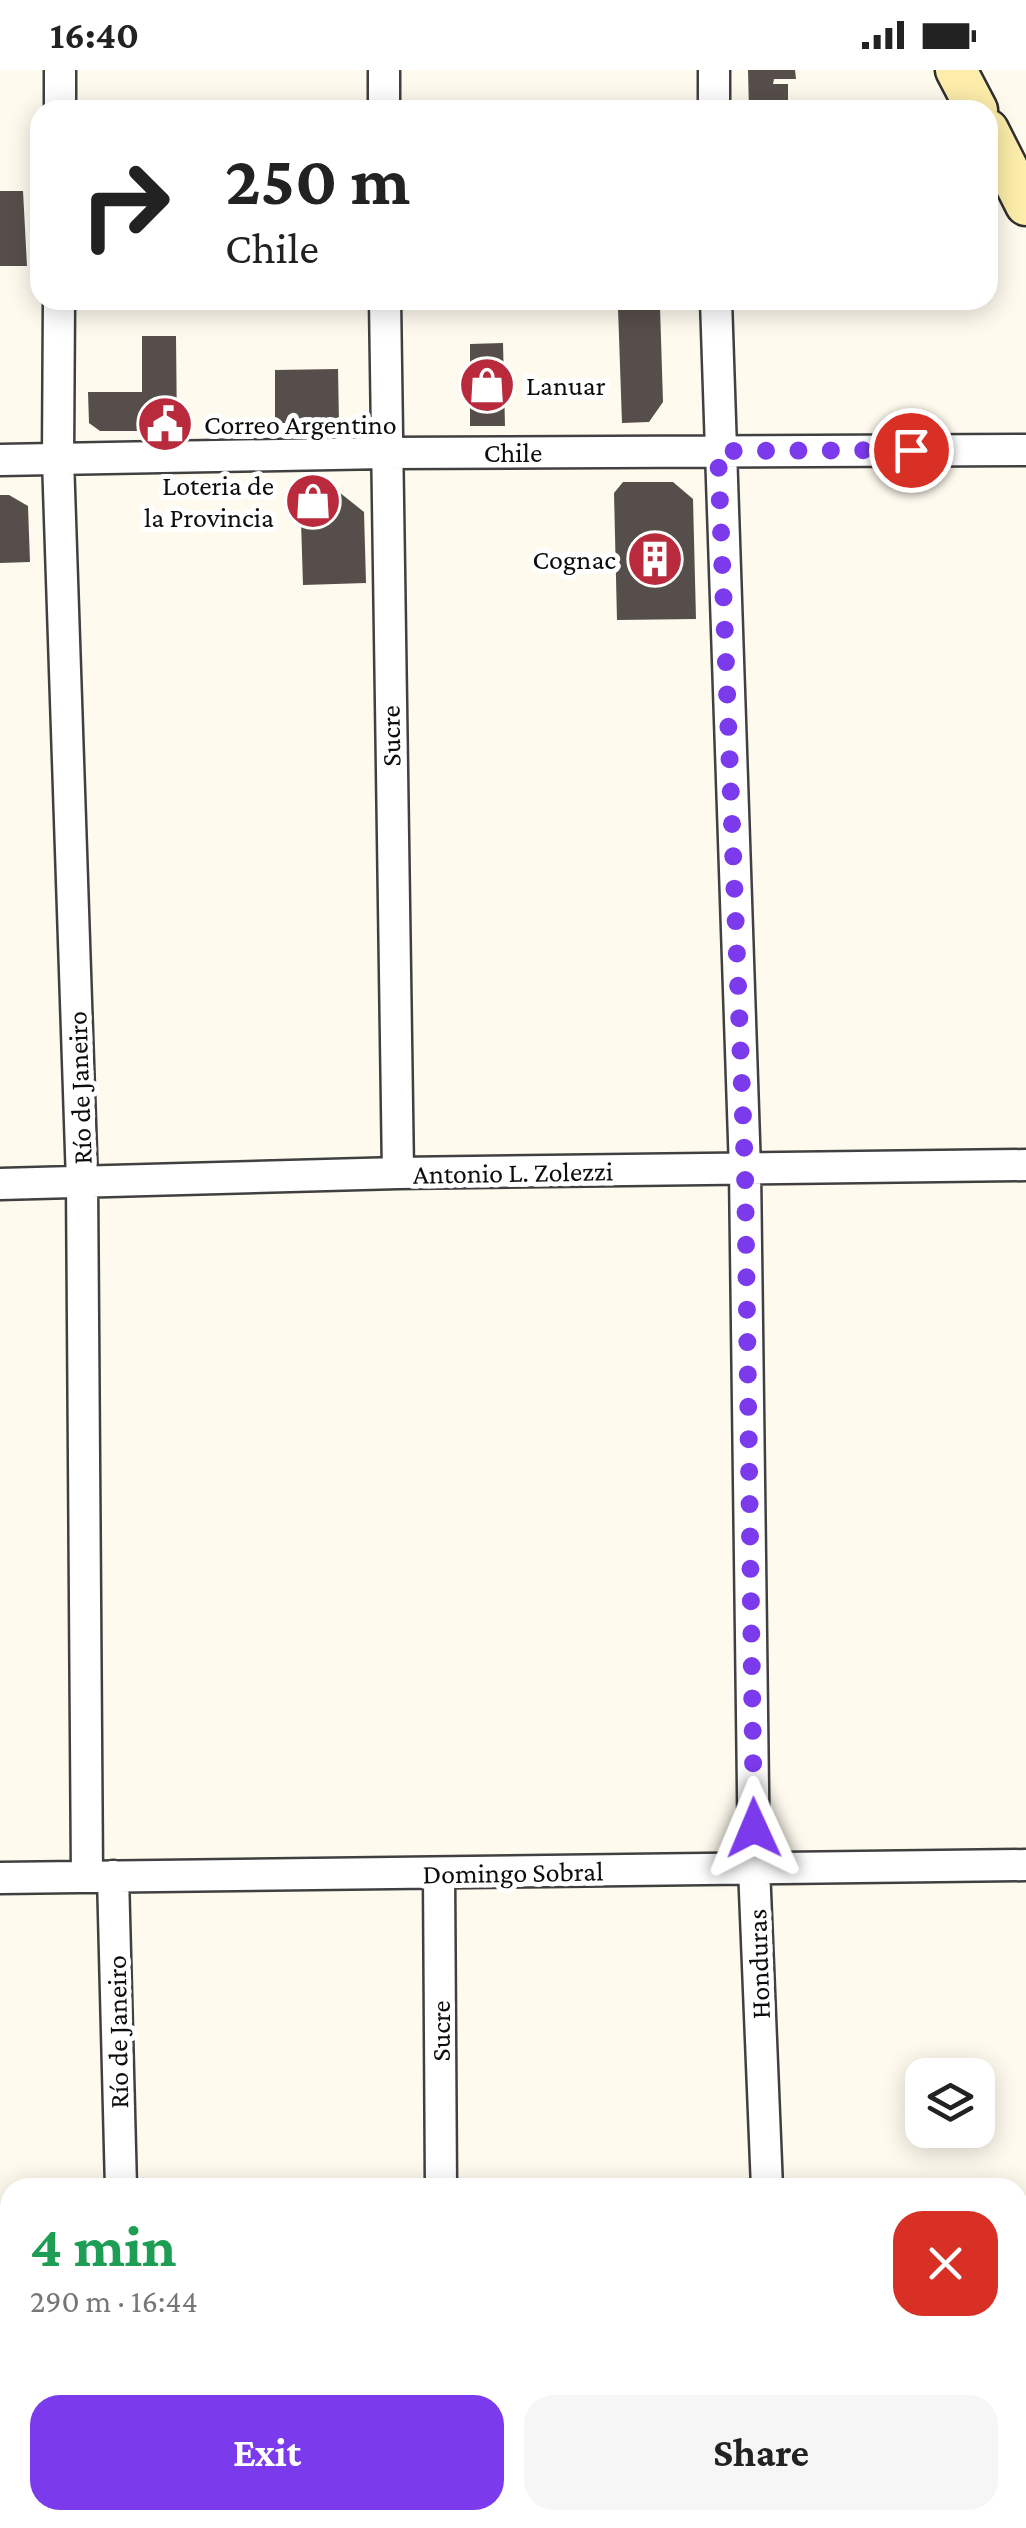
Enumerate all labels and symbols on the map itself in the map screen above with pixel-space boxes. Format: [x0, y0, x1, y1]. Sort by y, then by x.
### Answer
shop icon: Lanuar [457, 355, 517, 415]
place label: Lanuar [526, 370, 606, 401]
public building icon: Correo Argentino [135, 394, 195, 454]
pin [869, 408, 954, 493]
place label: Correo Argentino [204, 409, 397, 440]
street label: Chile [484, 437, 542, 468]
place label: Loteria de la Provincia [144, 470, 274, 533]
shop icon: Loteria de la Provincia [283, 471, 343, 531]
building icon: Cognac [625, 529, 685, 589]
place label: Cognac [533, 544, 616, 575]
street label: Sucre [374, 705, 407, 767]
street label: Río de Janeiro [61, 1011, 98, 1165]
street label: Antonio L. Zolezzi [413, 1155, 613, 1190]
position arrow [702, 1776, 806, 1880]
street label: Domingo Sobral [422, 1855, 604, 1890]
street label: Honduras [741, 1908, 776, 2020]
street label: Río de Janeiro [101, 1955, 134, 2109]
street label: Sucre [425, 2000, 456, 2062]

